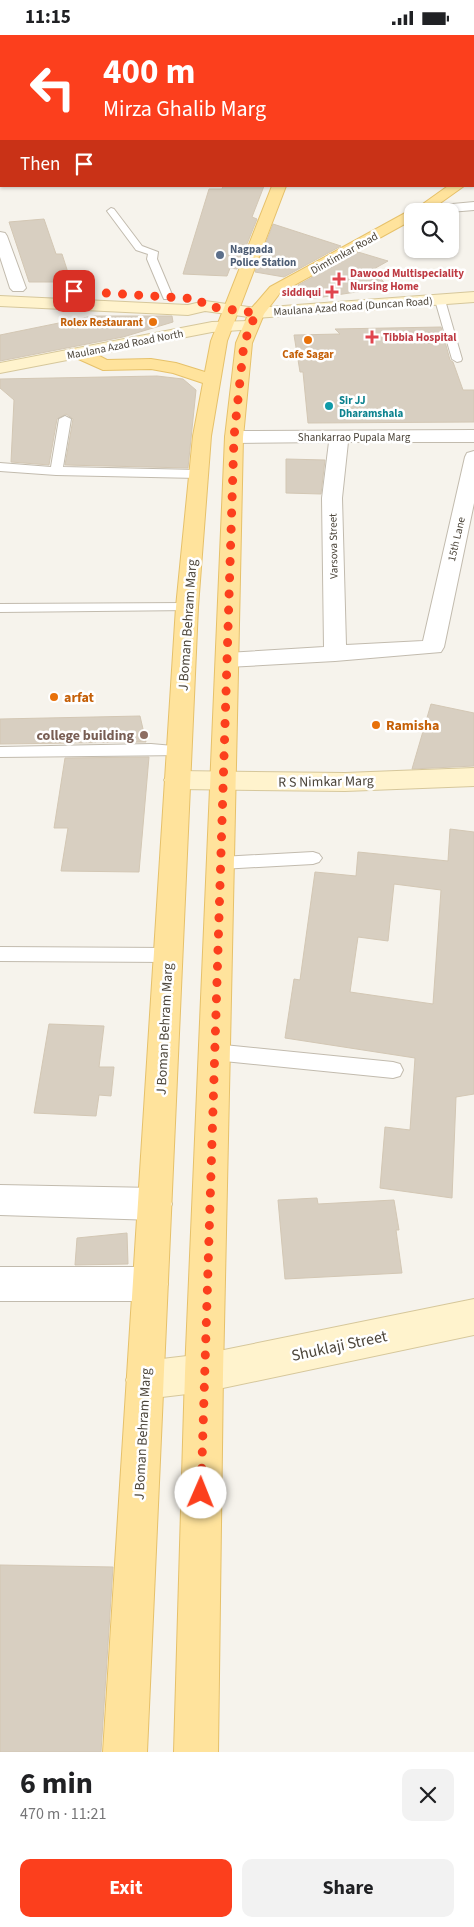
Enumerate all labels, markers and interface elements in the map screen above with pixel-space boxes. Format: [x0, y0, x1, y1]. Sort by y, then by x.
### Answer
text: 11:15 [25, 4, 71, 31]
text: 400 m [103, 47, 195, 97]
icon: left [20, 55, 85, 120]
text: Mirza Ghalib Marg [103, 93, 266, 125]
icon: arrive [70, 150, 98, 178]
text: Then [20, 151, 60, 178]
map controls [404, 203, 459, 258]
button: search [404, 203, 459, 258]
street label: Dimtimkar Road [308, 229, 381, 278]
place label: Nagpada Police Station [230, 242, 296, 270]
marker: Nagpada Police Station [214, 249, 226, 261]
place label: Dawood Multispeciality Nursing Home [350, 266, 464, 294]
pin [53, 270, 95, 312]
marker: Dawood Multispeciality Nursing Home [332, 272, 346, 286]
icon: arrive [60, 277, 88, 305]
place label: siddiqui [282, 285, 321, 300]
marker: siddiqui [325, 285, 339, 299]
street label: Maulana Azad Road (Duncan Road) [273, 293, 433, 320]
place label: Rolex Restaurant [60, 315, 144, 330]
marker: Rolex Restaurant [147, 316, 159, 328]
street label: Maulana Azad Road North [66, 326, 185, 363]
marker: Tibbia Hospital [365, 330, 379, 344]
place label: Tibbia Hospital [383, 330, 457, 345]
marker: Cafe Sagar [302, 334, 314, 346]
place label: Cafe Sagar [282, 347, 334, 362]
place label: Sir JJ Dharamshala [339, 393, 403, 421]
marker: Sir JJ Dharamshala [323, 400, 335, 412]
street label: Shankarrao Pupala Marg [298, 430, 411, 445]
street label: Varsova Street [325, 513, 342, 579]
street label: 15th Lane [444, 515, 469, 563]
street label: J Boman Behram Marg [173, 558, 203, 692]
place label: arfat [64, 688, 95, 708]
marker: arfat [48, 691, 60, 703]
place label: Ramisha [386, 716, 439, 736]
marker: Ramisha [370, 719, 382, 731]
place label: college building [36, 726, 135, 746]
marker: college building [138, 729, 150, 741]
street label: R S Nimkar Marg [278, 771, 374, 793]
street label: J Boman Behram Marg [152, 963, 178, 1096]
street label: Shuklaji Street [289, 1325, 390, 1367]
street label: J Boman Behram Marg [130, 1368, 156, 1501]
position arrow [174, 1466, 226, 1518]
text: 6 min [20, 1762, 93, 1805]
button: close [402, 1769, 454, 1821]
text: 470 m · 11:21 [20, 1803, 107, 1825]
button: Exit [20, 1859, 232, 1917]
button: Share [242, 1859, 454, 1917]

